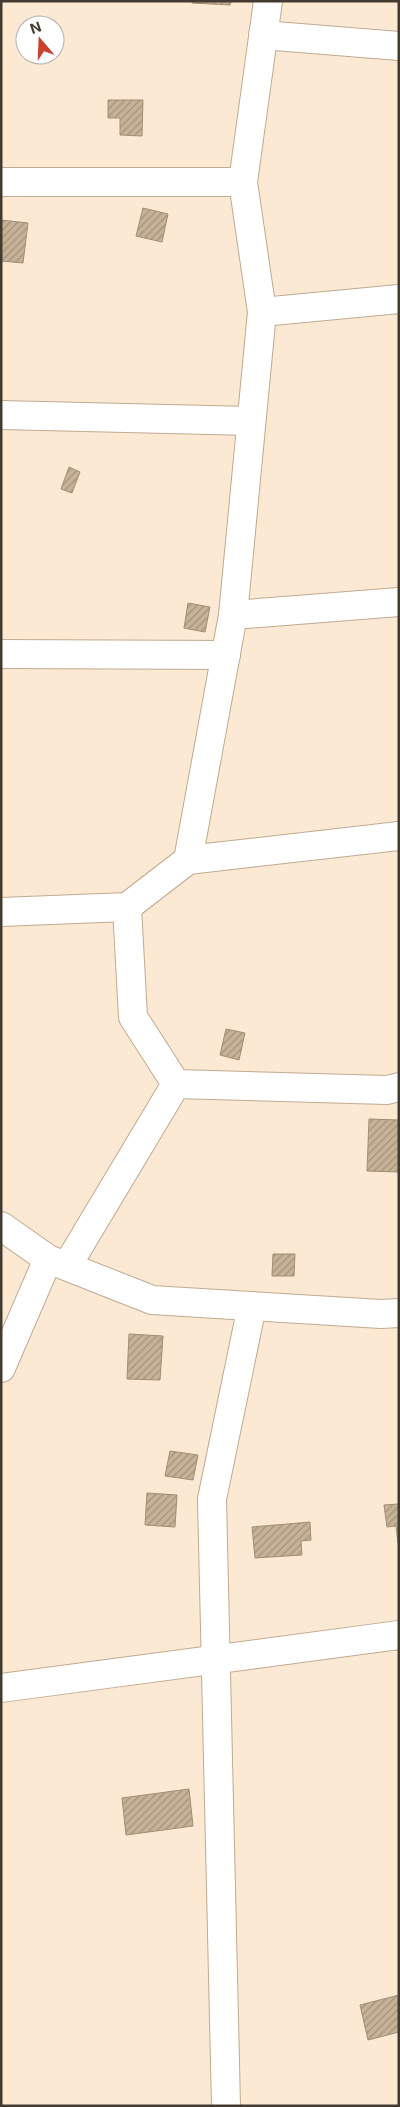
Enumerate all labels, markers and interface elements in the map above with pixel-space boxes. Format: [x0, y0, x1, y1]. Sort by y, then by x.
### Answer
north arrow [15, 15, 65, 65]
text: N [28, 17, 43, 37]

